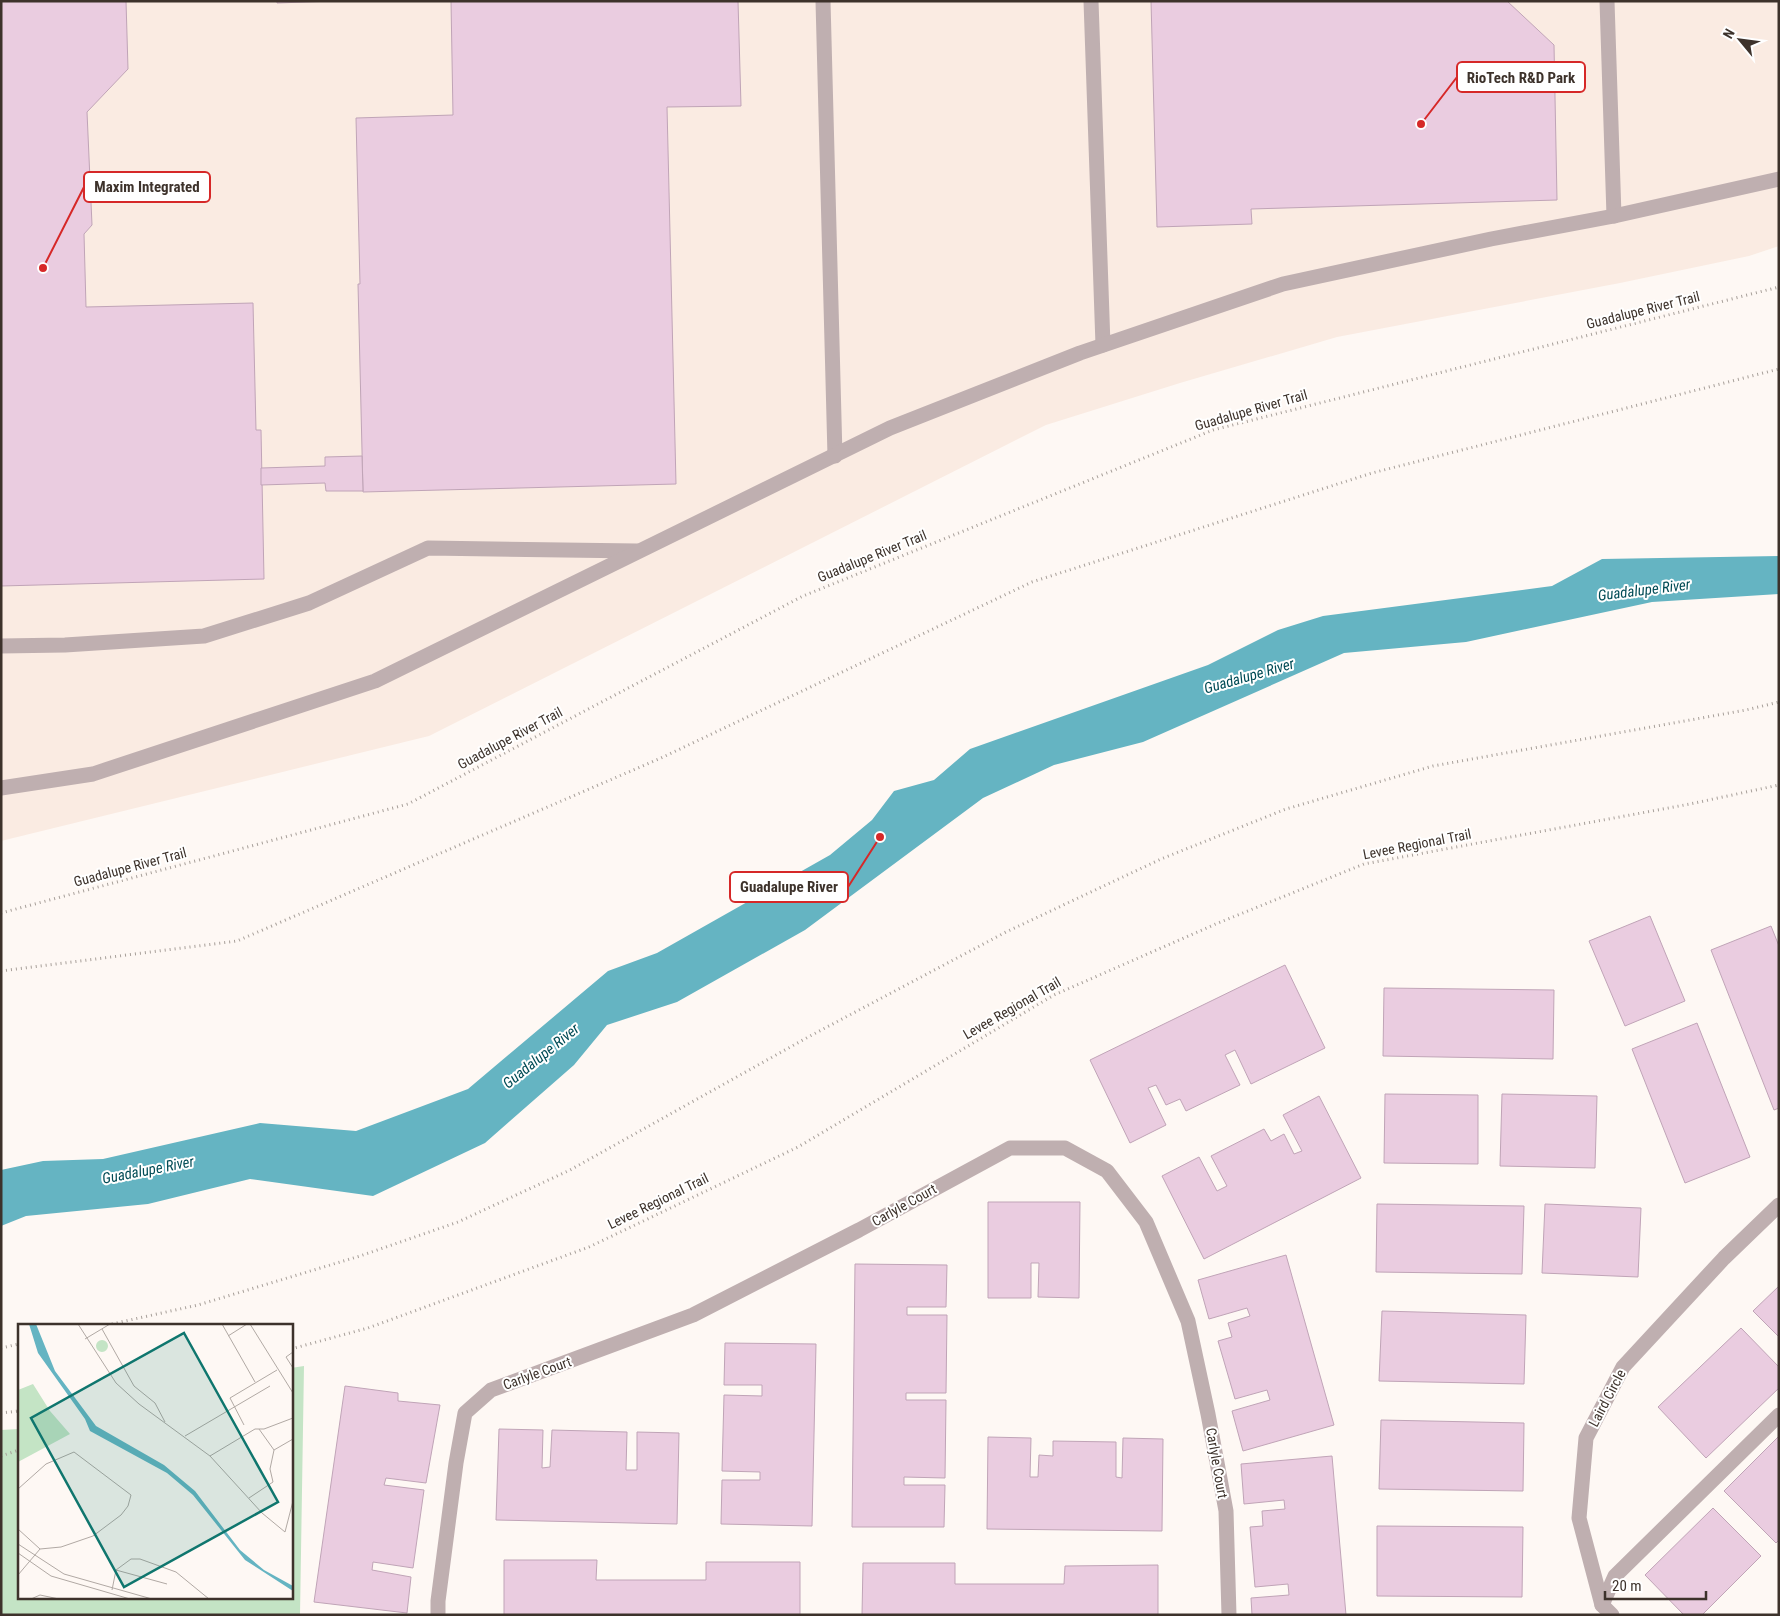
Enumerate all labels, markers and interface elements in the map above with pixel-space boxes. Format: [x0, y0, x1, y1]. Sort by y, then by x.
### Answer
north arrow [1715, 15, 1765, 65]
text: N [1720, 26, 1738, 41]
callout: RioTech R&D Park [1457, 62, 1585, 92]
text: RioTech R&D Park [1467, 69, 1576, 87]
callout: Maxim Integrated [84, 172, 210, 202]
text: Maxim Integrated [94, 178, 200, 196]
street label: Guadalupe River Trail [1585, 288, 1701, 332]
street label: Guadalupe River Trail [1193, 386, 1309, 434]
street label: Guadalupe River Trail [815, 527, 929, 585]
water label: Guadalupe River [1597, 575, 1692, 605]
water label: Guadalupe River [1202, 654, 1297, 697]
street label: Guadalupe River Trail [455, 704, 565, 772]
street label: Levee Regional Trail [1361, 826, 1473, 862]
street label: Guadalupe River Trail [72, 844, 188, 890]
callout: Guadalupe River [730, 872, 848, 902]
text: Guadalupe River [740, 878, 838, 896]
street label: Levee Regional Trail [960, 974, 1064, 1042]
water label: Guadalupe River [499, 1019, 583, 1092]
water label: Guadalupe River [101, 1152, 196, 1188]
street label: Levee Regional Trail [605, 1170, 711, 1232]
street label: Carlyle Court [869, 1181, 939, 1229]
inset map [18, 1324, 292, 1598]
street label: Carlyle Court [501, 1353, 573, 1393]
street label: Laird Circle [1585, 1366, 1629, 1429]
street label: Carlyle Court [1203, 1426, 1231, 1500]
scale bar [1605, 1568, 1706, 1600]
text: 20 m [1612, 1577, 1642, 1595]

